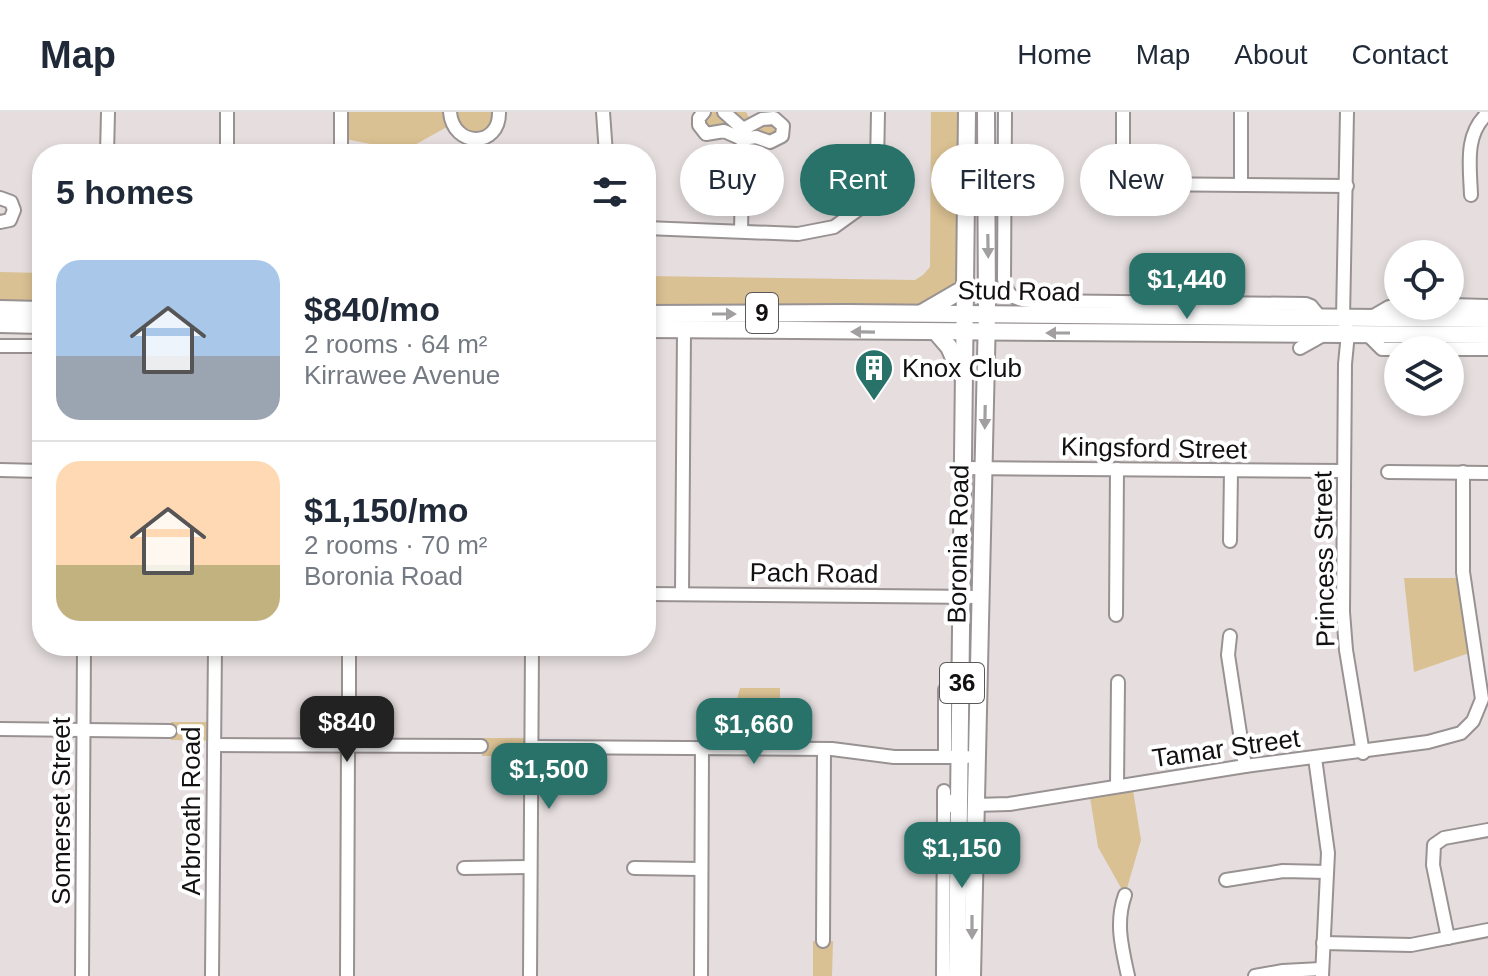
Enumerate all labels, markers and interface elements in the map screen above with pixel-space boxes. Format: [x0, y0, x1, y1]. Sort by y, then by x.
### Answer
text: Map [40, 34, 116, 76]
text: Home [1017, 39, 1092, 70]
text: Map [1136, 39, 1190, 70]
text: About [1234, 39, 1308, 70]
text: Contact [1352, 39, 1448, 70]
chip: Buy [680, 144, 784, 216]
chip: Rent [800, 144, 915, 216]
chip: Filters [931, 144, 1064, 216]
chip: New [1080, 144, 1192, 216]
icon: filters [588, 170, 632, 214]
text: 5 homes [56, 173, 194, 211]
one-way arrow [981, 234, 994, 259]
map controls [1384, 240, 1464, 416]
button: locate [1384, 240, 1464, 320]
pin: $1,440 [1122, 253, 1252, 321]
text: $1,440 [1147, 264, 1227, 294]
street label: Stud Road [957, 275, 1081, 307]
text: $840/mo [304, 290, 440, 328]
icon: home [120, 292, 216, 388]
road number: 9 [746, 293, 778, 333]
one-way arrow [712, 307, 737, 320]
one-way arrow [850, 326, 875, 338]
one-way arrow [1045, 327, 1070, 339]
text: 2 rooms · 64 m² [304, 329, 488, 359]
button: layers [1384, 336, 1464, 416]
building icon: Knox Club [853, 347, 895, 402]
place label: Knox Club [902, 353, 1022, 383]
text: Kirrawee Avenue [304, 360, 500, 390]
one-way arrow [979, 405, 991, 430]
street label: Kingsford Street [1061, 431, 1248, 465]
street label: Boronia Road [942, 464, 974, 624]
street label: Princess Street [1307, 470, 1341, 647]
text: $1,150/mo [304, 491, 468, 529]
icon: home [120, 493, 216, 589]
text: 2 rooms · 70 m² [304, 530, 488, 560]
street label: Pach Road [749, 557, 879, 589]
text: Boronia Road [304, 561, 463, 591]
road number: 36 [940, 663, 984, 703]
pin: $840 [300, 696, 394, 764]
pin: $1,660 [689, 698, 819, 766]
text: $840 [318, 707, 376, 737]
text: $1,660 [714, 709, 794, 739]
street label: Somerset Street [46, 716, 76, 905]
street label: Tamar Street [1150, 723, 1303, 773]
street label: Arbroath Road [176, 726, 206, 896]
pin: $1,500 [484, 743, 614, 811]
text: $1,500 [509, 754, 589, 784]
pin: $1,150 [897, 822, 1027, 890]
text: $1,150 [922, 833, 1002, 863]
one-way arrow [966, 915, 978, 940]

